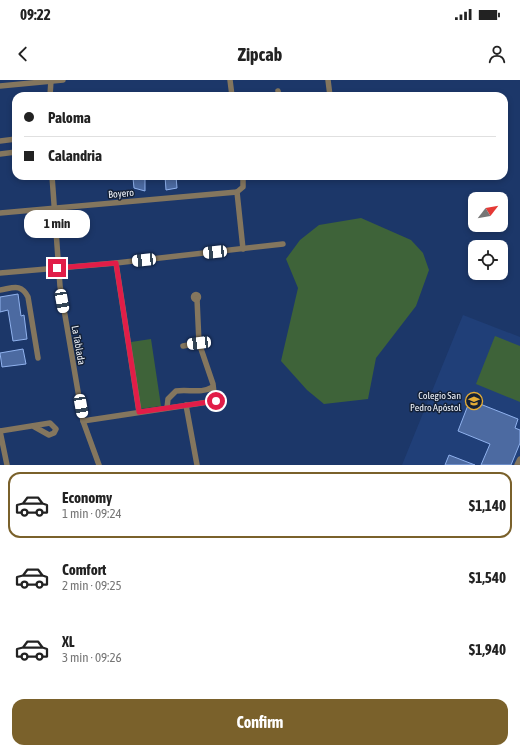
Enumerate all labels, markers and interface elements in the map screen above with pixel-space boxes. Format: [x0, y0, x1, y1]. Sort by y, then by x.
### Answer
text: 09:22 [20, 6, 51, 23]
icon: back [12, 43, 34, 65]
icon: person [486, 43, 508, 65]
text: Zipcab [238, 44, 282, 65]
text: Paloma [48, 109, 91, 126]
text: Calandria [48, 147, 102, 164]
street label: Boyero [108, 187, 135, 200]
north arrow [468, 192, 508, 232]
map controls [468, 192, 508, 280]
callout: 1 min [24, 210, 90, 238]
text: 1 min [44, 216, 70, 231]
button: locate [468, 240, 508, 280]
car [202, 245, 228, 259]
car [131, 253, 157, 267]
route end [48, 259, 66, 277]
car [54, 288, 70, 314]
street label: La Tablada [70, 325, 87, 366]
car [186, 336, 212, 350]
place label: Colegio San Pedro Apóstol [410, 390, 461, 413]
school or university icon: Colegio San Pedro Apóstol [464, 391, 484, 411]
route start [207, 392, 225, 410]
car [73, 393, 89, 419]
icon: car [14, 487, 50, 523]
text: Economy [62, 489, 112, 506]
text: $1,140 [469, 497, 506, 514]
text: 1 min · 09:24 [62, 506, 122, 521]
icon: car [14, 559, 50, 595]
text: Comfort [62, 561, 106, 578]
text: $1,540 [469, 569, 506, 586]
text: 2 min · 09:25 [62, 578, 122, 593]
icon: car [14, 631, 50, 667]
text: XL [62, 633, 75, 650]
text: $1,940 [469, 641, 506, 658]
text: 3 min · 09:26 [62, 650, 122, 665]
button: Confirm [12, 699, 508, 745]

